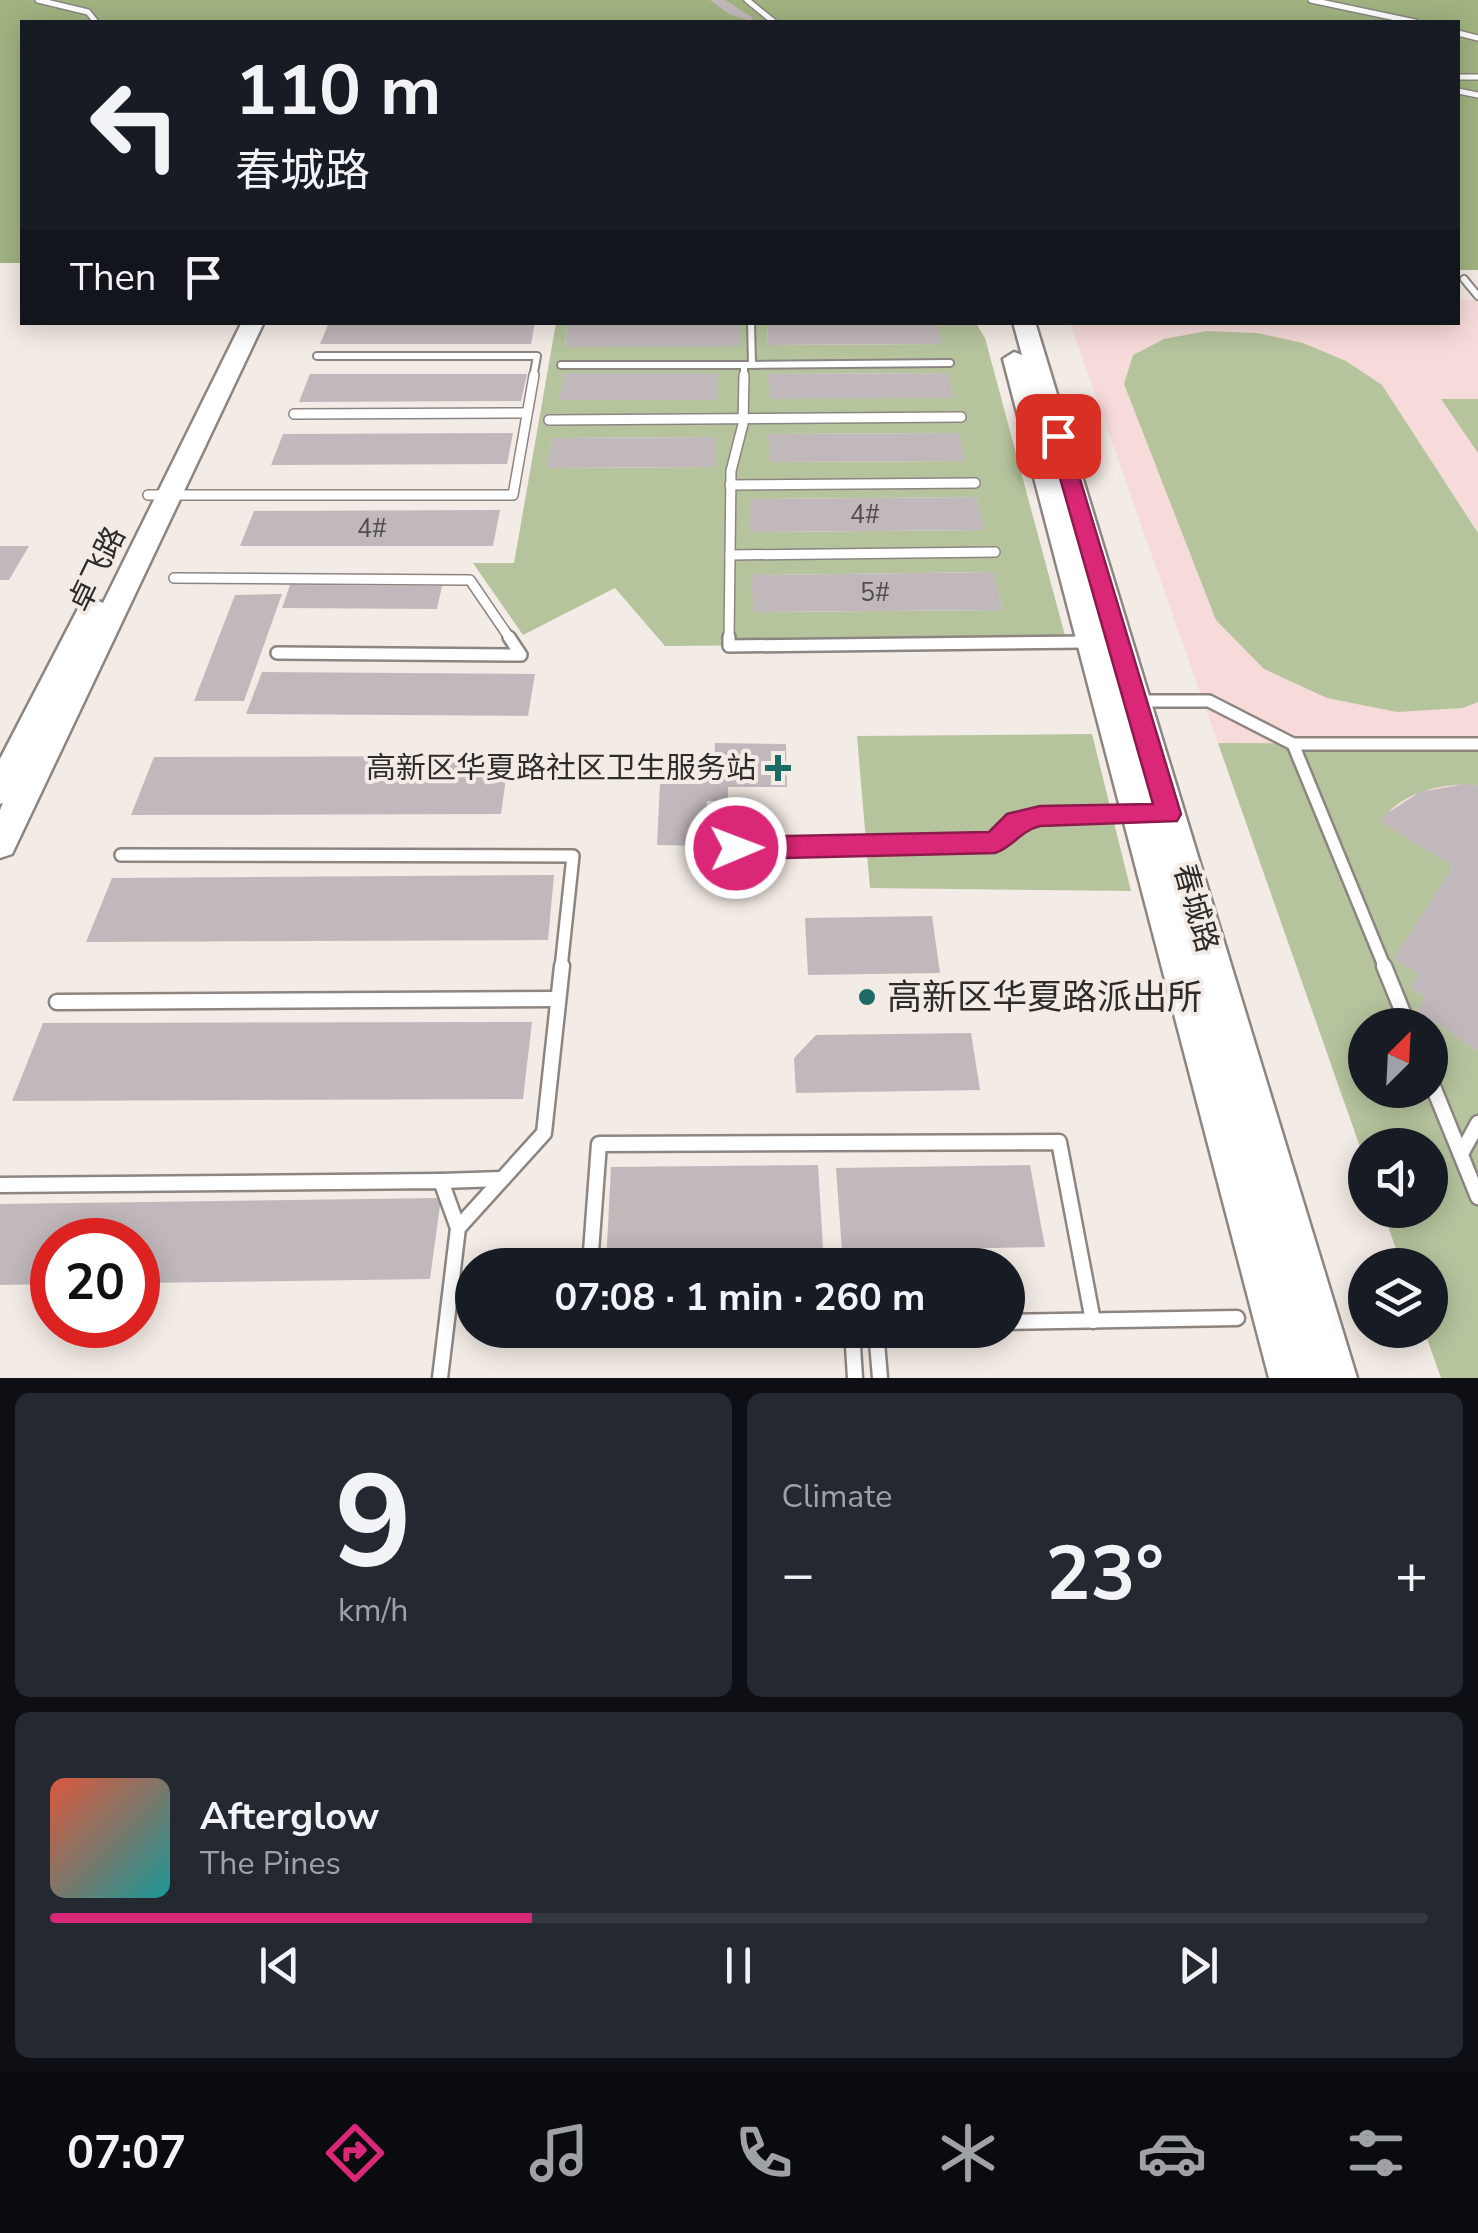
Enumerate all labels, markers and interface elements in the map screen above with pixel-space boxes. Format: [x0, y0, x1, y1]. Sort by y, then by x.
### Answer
text: 110 m [235, 43, 441, 139]
icon: left [70, 60, 200, 190]
text: 春城路 [235, 141, 370, 202]
icon: arrive [176, 250, 231, 305]
text: Then [70, 252, 156, 303]
pin [1016, 394, 1101, 479]
icon: arrive [1031, 409, 1086, 464]
house number: 4# [850, 498, 880, 532]
house number: 4# [357, 512, 387, 546]
street label: 卓飞路 [59, 520, 136, 619]
house number: 5# [860, 576, 890, 610]
place label: 高新区华夏路社区卫生服务站 [366, 748, 756, 789]
marker: 高新区华夏路社区卫生服务站 [765, 755, 791, 781]
position arrow [684, 796, 788, 900]
street label: 春城路 [1163, 859, 1228, 957]
place label: 高新区华夏路派出所 [887, 974, 1202, 1021]
marker: 高新区华夏路派出所 [856, 986, 878, 1008]
north arrow [1348, 1008, 1448, 1108]
map controls [1348, 1008, 1448, 1348]
button: sound [1348, 1128, 1448, 1228]
speed limit sign: 20 [30, 1218, 160, 1348]
button: layers [1348, 1248, 1448, 1348]
text: 07:08 · 1 min · 260 m [555, 1272, 925, 1323]
text: 9 [334, 1435, 412, 1612]
text: Climate [782, 1475, 892, 1518]
text: 23° [1046, 1523, 1164, 1625]
text: − [782, 1537, 815, 1612]
text: + [1395, 1537, 1428, 1612]
text: km/h [338, 1589, 409, 1632]
text: Afterglow [200, 1791, 379, 1842]
text: The Pines [200, 1842, 341, 1885]
icon: previous [252, 1938, 307, 1993]
icon: pause [711, 1938, 766, 1993]
icon: next [1171, 1938, 1226, 1993]
icon: directions [320, 2118, 390, 2188]
icon: music [524, 2118, 594, 2188]
icon: phone [729, 2118, 799, 2188]
icon: climate [933, 2118, 1003, 2188]
icon: car [1137, 2118, 1207, 2188]
icon: filters [1341, 2118, 1411, 2188]
text: 07:07 [67, 2123, 186, 2184]

